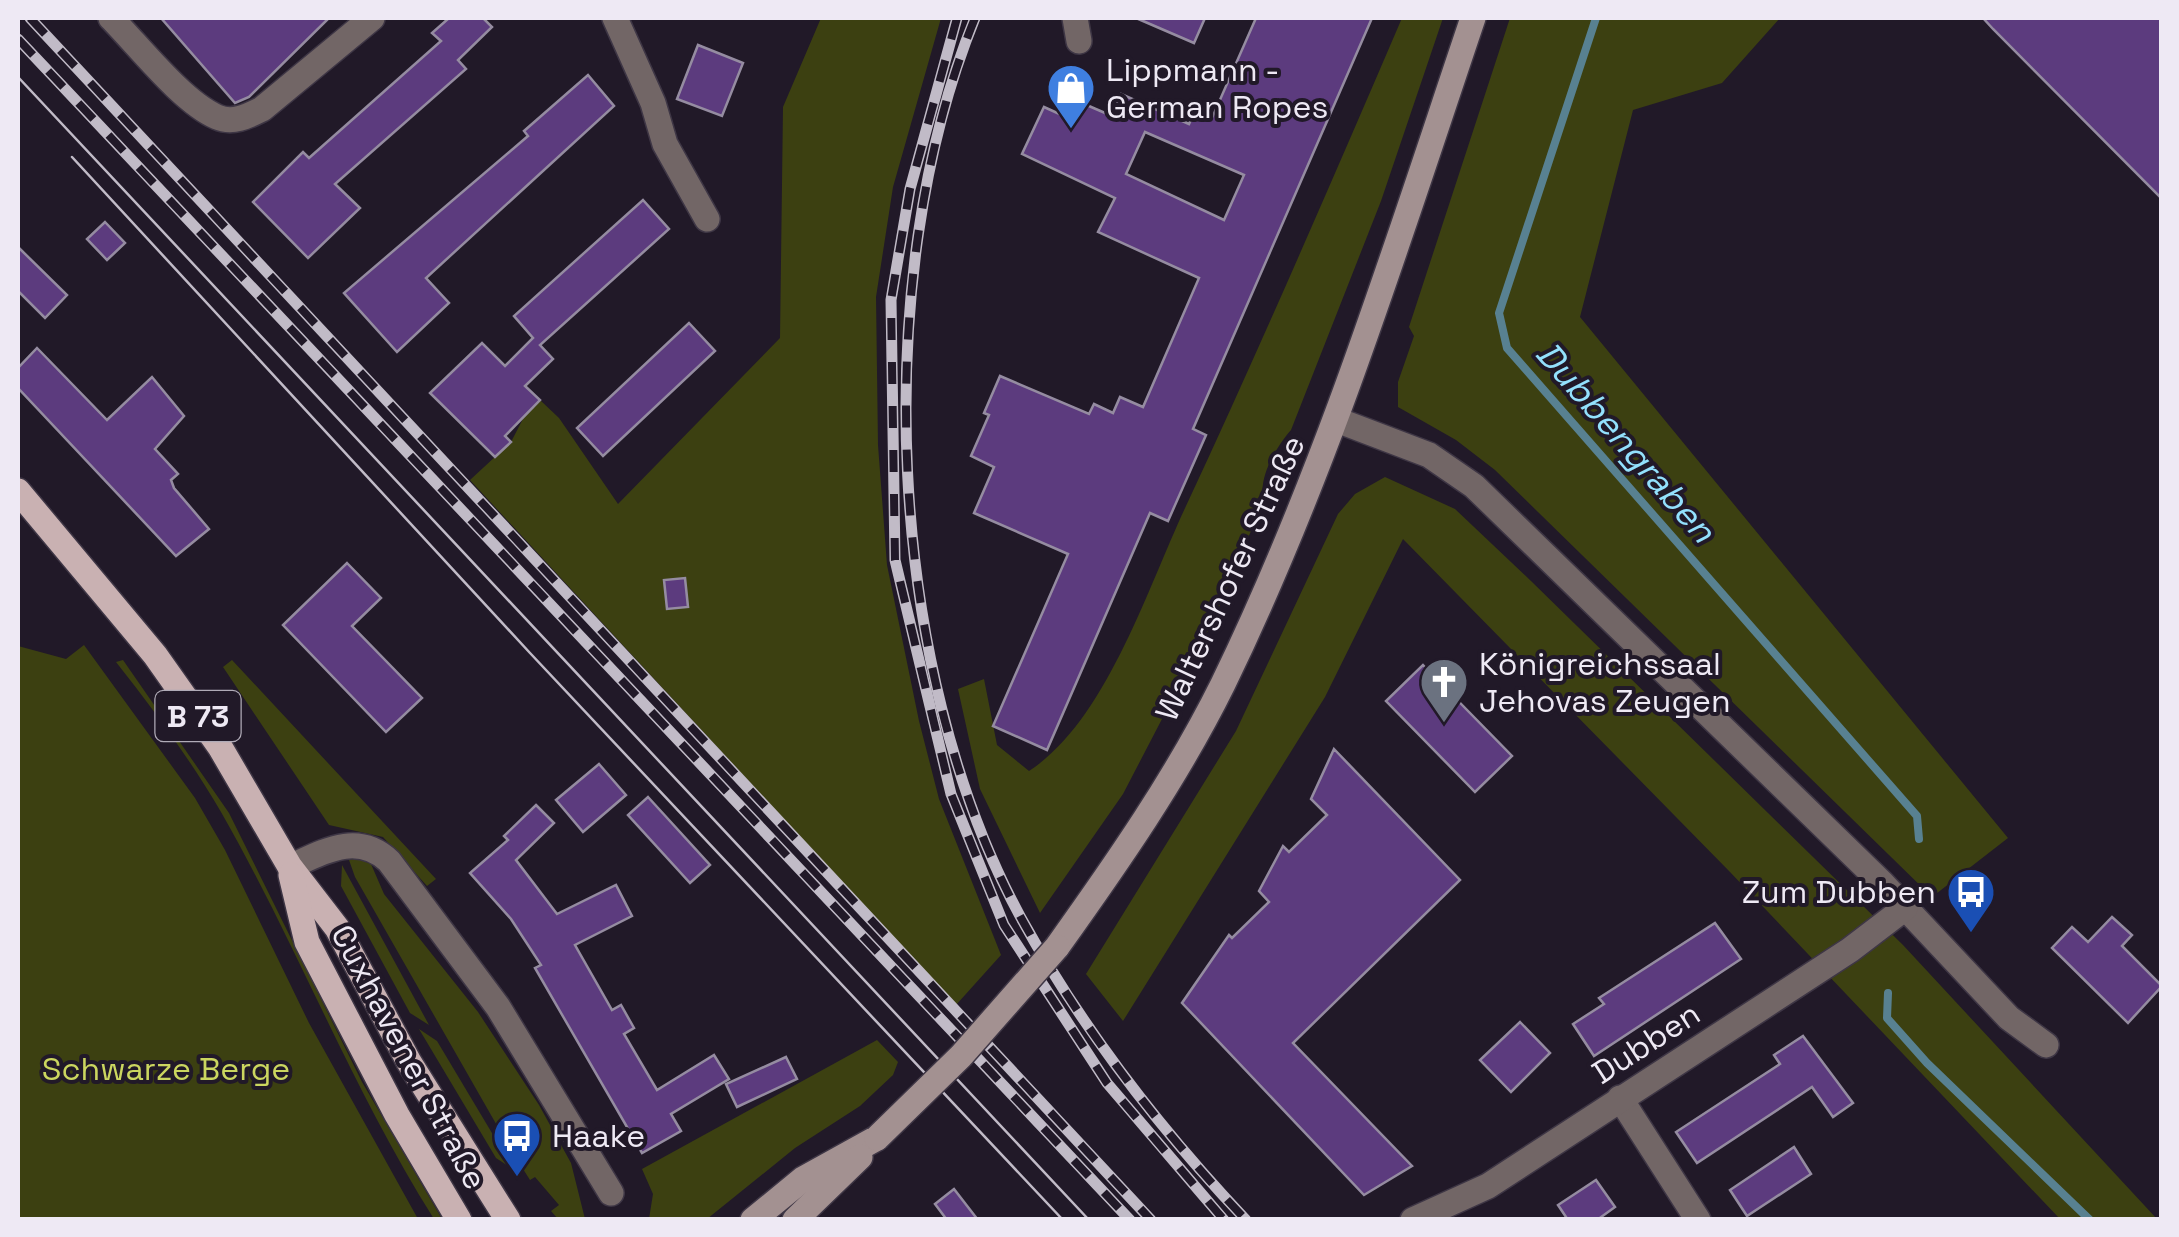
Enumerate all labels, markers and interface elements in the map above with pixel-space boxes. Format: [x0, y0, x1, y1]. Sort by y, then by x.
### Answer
place label: Lippmann - German Ropes [1106, 50, 1328, 127]
shop icon: Lippmann - German Ropes [1045, 62, 1097, 130]
water label: Dubbengraben [1527, 333, 1726, 552]
street label: Waltershofer Straße [1146, 429, 1314, 727]
place label: Königreichssaal Jehovas Zeugen [1479, 644, 1731, 721]
church icon: Königreichssaal Jehovas Zeugen [1418, 656, 1470, 724]
road number: B 73 [156, 691, 240, 741]
bus stop icon: Zum Dubben [1945, 866, 1997, 934]
place label: Zum Dubben [1742, 872, 1936, 912]
street label: Cuxhavener Straße [322, 918, 496, 1196]
street label: Dubben [1585, 993, 1707, 1093]
park label: Schwarze Berge [42, 1049, 290, 1089]
bus stop icon: Haake [491, 1110, 543, 1178]
place label: Haake [552, 1116, 645, 1156]

